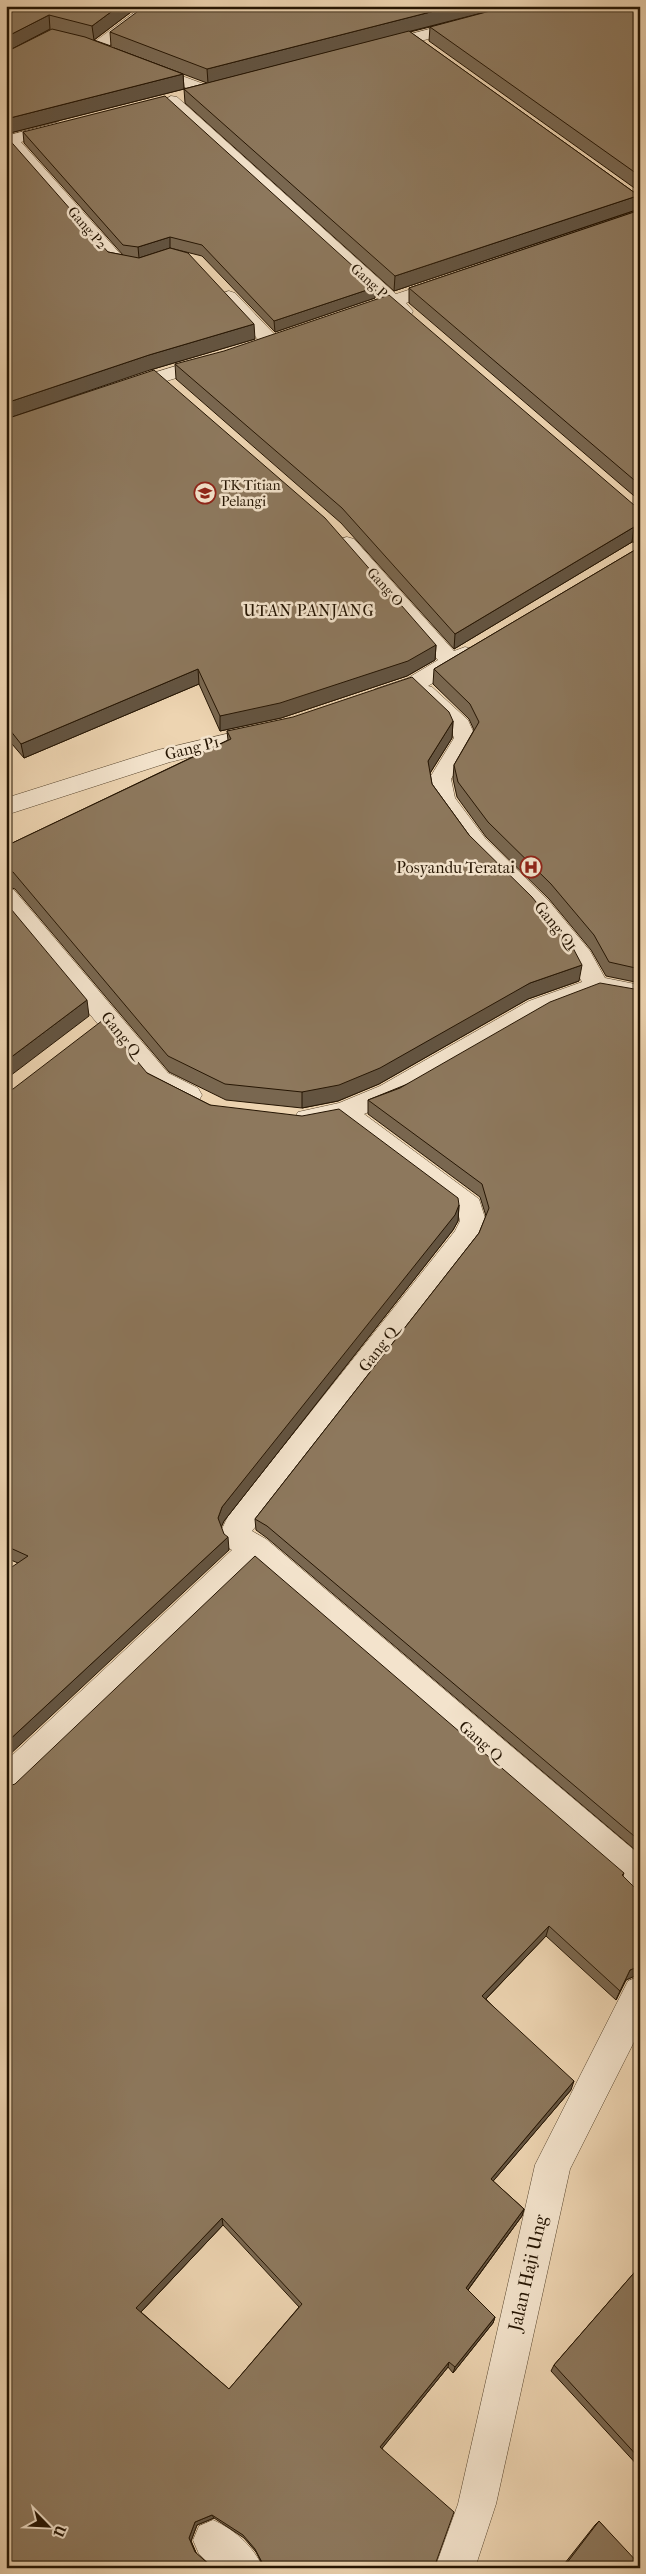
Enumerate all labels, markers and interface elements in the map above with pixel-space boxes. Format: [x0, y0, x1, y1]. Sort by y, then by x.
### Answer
street label: Gang P2 [64, 203, 110, 253]
street label: Gang P [347, 260, 391, 302]
place label: TK Titian Pelangi [221, 477, 281, 510]
school or university icon: TK Titian Pelangi [193, 481, 217, 505]
street label: Gang O [363, 564, 407, 610]
district label: UTAN PANJANG [243, 601, 375, 620]
street label: Gang P1 [163, 732, 221, 764]
hospital icon: Posyandu Teratai [519, 855, 543, 879]
place label: Posyandu Teratai [396, 858, 515, 877]
street label: Gang Q1 [530, 897, 582, 955]
street label: Gang Q [97, 1008, 148, 1065]
street label: Gang Q [354, 1318, 405, 1375]
street label: Gang Q [455, 1717, 511, 1769]
street label: Jalan Haji Ung [503, 2212, 552, 2335]
north arrow [22, 2502, 72, 2552]
text: U [49, 2522, 70, 2540]

